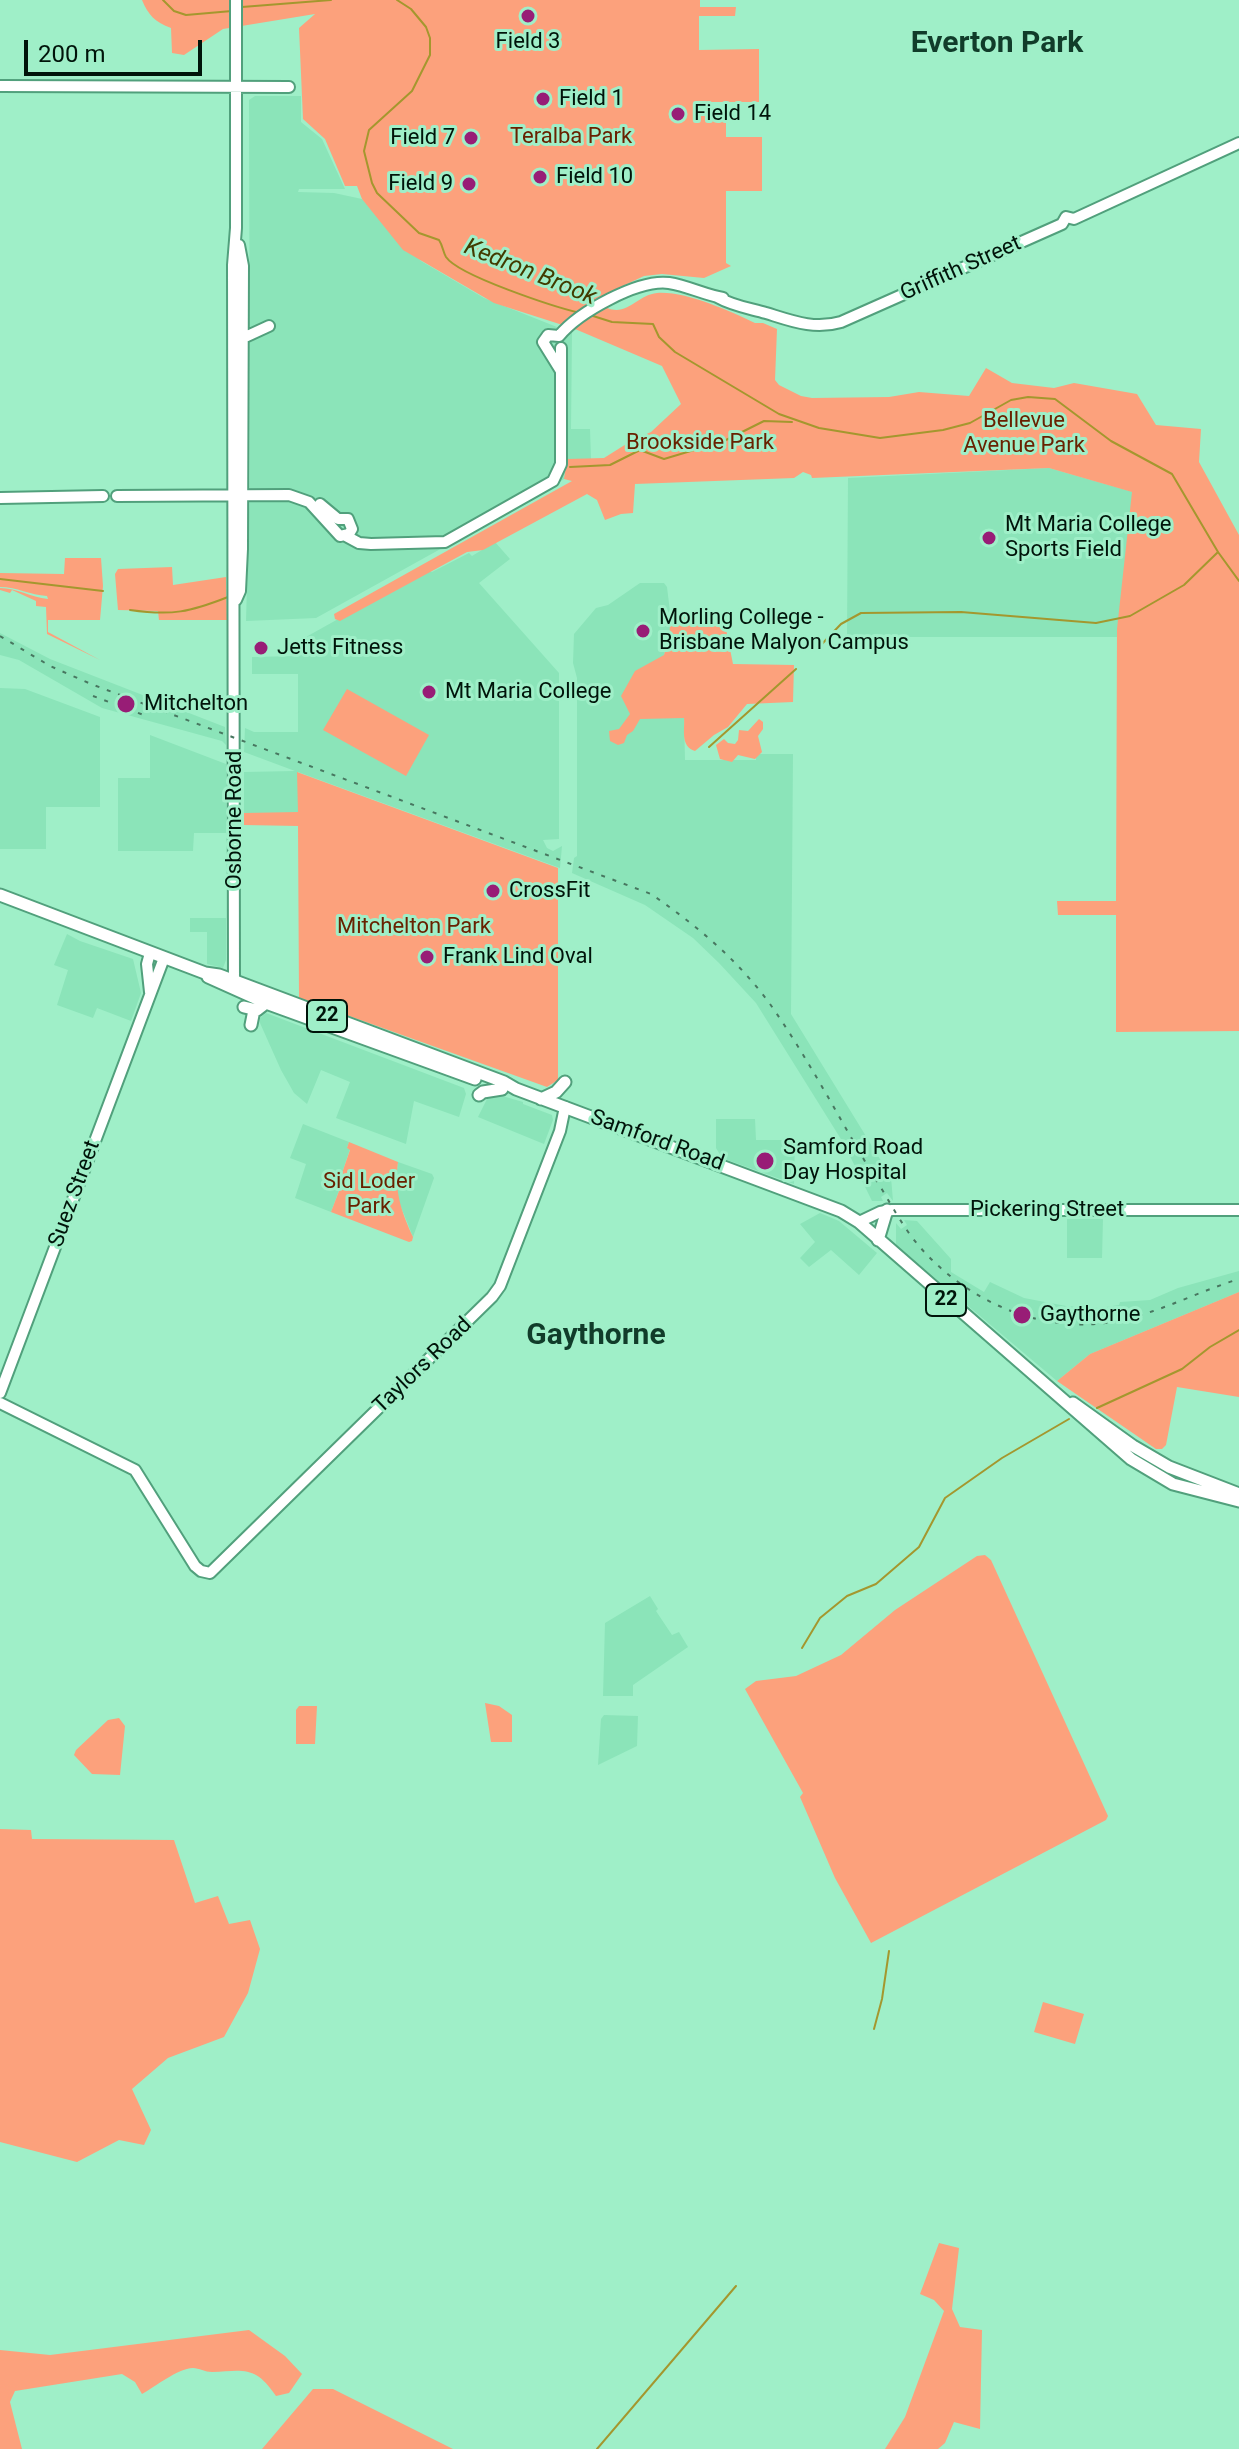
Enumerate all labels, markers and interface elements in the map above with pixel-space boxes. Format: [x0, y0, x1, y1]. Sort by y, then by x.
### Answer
marker: Field 3 [519, 7, 537, 25]
scale bar [28, 24, 206, 74]
district label: Everton Park [911, 26, 1083, 62]
place label: Field 3 [496, 29, 560, 55]
text: 200 m [38, 40, 105, 68]
place label: Field 1 [559, 86, 624, 112]
marker: Field 1 [534, 90, 552, 108]
place label: Field 14 [694, 101, 771, 127]
marker: Field 14 [669, 105, 687, 123]
park label: Teralba Park [510, 124, 632, 150]
place label: Field 7 [390, 125, 455, 151]
marker: Field 7 [462, 129, 480, 147]
place label: Field 10 [556, 164, 633, 190]
marker: Field 10 [531, 168, 549, 186]
place label: Field 9 [388, 171, 453, 197]
marker: Field 9 [460, 175, 478, 193]
street label: Griffith Street [897, 231, 1025, 307]
water label: Kedron Brook [460, 233, 600, 313]
park label: Bellevue Avenue Park [963, 408, 1085, 460]
park label: Brookside Park [626, 430, 774, 456]
place label: Mt Maria College Sports Field [1005, 512, 1172, 564]
marker: Mt Maria College Sports Field [980, 529, 998, 547]
place label: Morling College - Brisbane Malyon Campus [659, 605, 909, 656]
marker: Morling College - Brisbane Malyon Campus [634, 622, 652, 640]
place label: Jetts Fitness [277, 635, 403, 661]
marker: Jetts Fitness [252, 639, 270, 657]
place label: Mt Maria College [445, 679, 612, 705]
marker: Mt Maria College [420, 683, 438, 701]
place label: Mitchelton [144, 691, 248, 717]
marker: Mitchelton [115, 693, 137, 715]
street label: Osborne Road [222, 751, 248, 889]
place label: CrossFit [509, 878, 591, 904]
marker: CrossFit [484, 882, 502, 900]
park label: Mitchelton Park [337, 914, 491, 940]
place label: Frank Lind Oval [443, 944, 593, 970]
marker: Frank Lind Oval [418, 948, 436, 966]
road number: 22 [307, 1000, 347, 1032]
street label: Samford Road [587, 1105, 727, 1177]
place label: Samford Road Day Hospital [783, 1135, 923, 1186]
street label: Suez Street [44, 1137, 106, 1251]
marker: Samford Road Day Hospital [754, 1150, 776, 1172]
park label: Sid Loder Park [323, 1169, 415, 1220]
street label: Pickering Street [970, 1197, 1124, 1223]
road number: 22 [926, 1284, 966, 1316]
place label: Gaythorne [1040, 1302, 1140, 1328]
marker: Gaythorne [1011, 1304, 1033, 1326]
street label: Taylors Road [368, 1312, 478, 1420]
district label: Gaythorne [526, 1318, 666, 1354]

